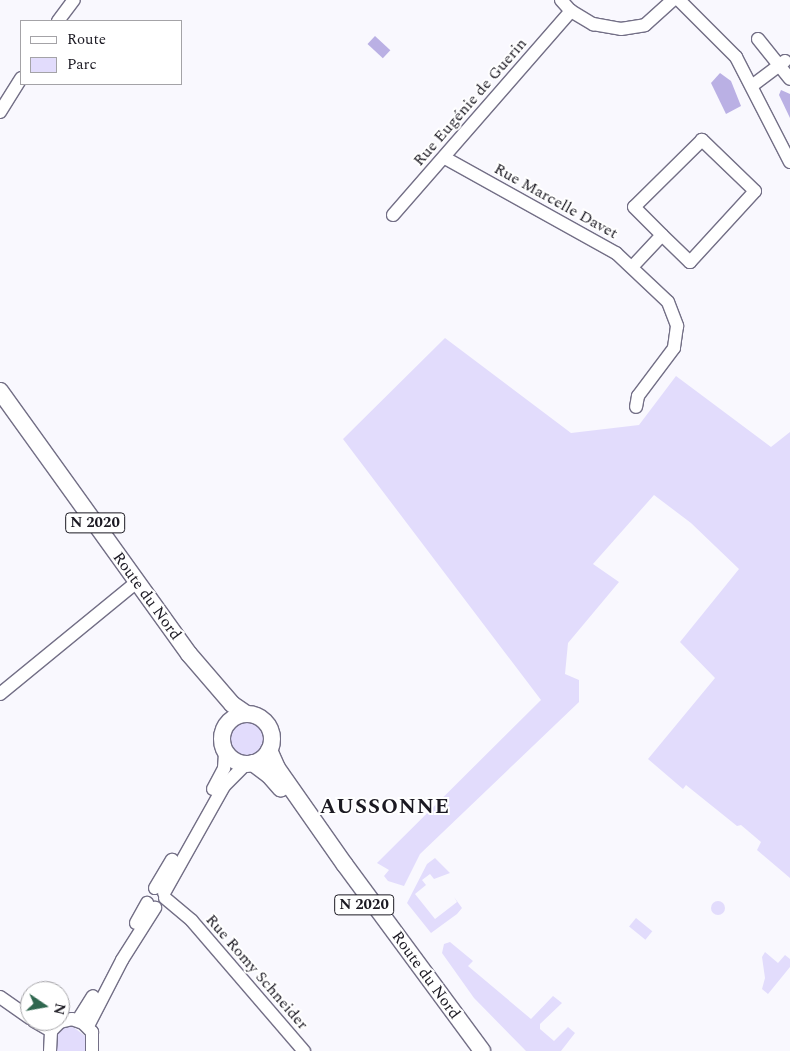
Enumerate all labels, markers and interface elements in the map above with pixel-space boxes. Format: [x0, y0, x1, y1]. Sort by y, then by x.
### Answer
legend [20, 20, 182, 85]
text: Route [67, 28, 106, 51]
street label: Rue Eugénie de Guerin [409, 34, 531, 170]
text: Parc [67, 53, 97, 76]
street label: Rue Marcelle Davet [491, 159, 621, 243]
road number: N 2020 [65, 510, 125, 536]
street label: Route du Nord [109, 548, 185, 644]
district label: AUSSONNE [319, 794, 451, 820]
road number: N 2020 [334, 892, 394, 918]
street label: Rue Romy Schneider [202, 910, 312, 1034]
street label: Route du Nord [388, 927, 464, 1023]
north arrow [20, 981, 70, 1031]
text: N [48, 1001, 71, 1017]

